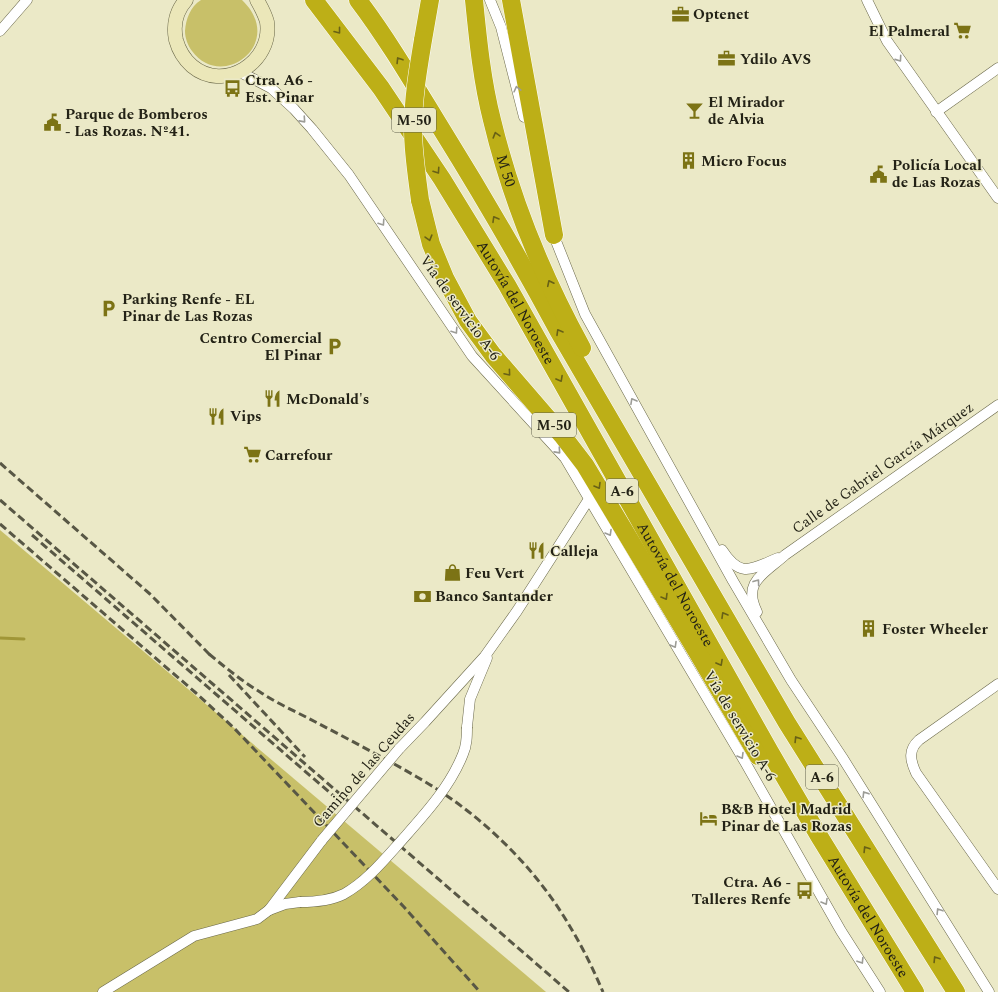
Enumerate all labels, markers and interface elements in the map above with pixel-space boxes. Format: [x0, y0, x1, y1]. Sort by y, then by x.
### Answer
place label: Optenet [693, 3, 750, 26]
office icon: Optenet [670, 4, 690, 24]
place label: El Palmeral [869, 20, 950, 43]
supermarket icon: El Palmeral [953, 21, 973, 41]
one-way arrow [333, 26, 340, 33]
place label: Ydilo AVS [740, 48, 811, 71]
office icon: Ydilo AVS [717, 49, 737, 69]
one-way arrow [894, 54, 901, 61]
one-way arrow [397, 57, 404, 64]
place label: Ctra. A6 - Est. Pinar [245, 69, 314, 109]
bus stop icon: Ctra. A6 - Est. Pinar [222, 79, 242, 99]
one-way arrow [513, 85, 522, 92]
place label: El Mirador de Alvia [708, 91, 785, 131]
bar icon: El Mirador de Alvia [685, 101, 705, 121]
place label: Parque de Bomberos - Las Rozas. Nº41. [65, 103, 208, 143]
road number: M-50 [392, 108, 436, 132]
public building icon: Parque de Bomberos - Las Rozas. Nº41. [42, 113, 62, 133]
one-way arrow [299, 115, 306, 123]
one-way arrow [492, 131, 501, 138]
place label: Micro Focus [701, 150, 787, 173]
street label: M 50 [490, 151, 522, 190]
building icon: Micro Focus [678, 151, 698, 171]
place label: Policía Local de Las Rozas [892, 154, 982, 194]
public building icon: Policía Local de Las Rozas [869, 164, 889, 184]
one-way arrow [432, 167, 440, 174]
one-way arrow [493, 216, 500, 223]
one-way arrow [377, 219, 384, 226]
one-way arrow [424, 234, 433, 241]
street label: Autovía del Noroeste [471, 236, 561, 369]
street label: Vía de servicio A-6 [414, 250, 506, 366]
one-way arrow [547, 280, 555, 287]
place label: Parking Renfe - EL Pinar de Las Rozas [122, 288, 255, 328]
parking icon: Parking Renfe - EL Pinar de Las Rozas [99, 298, 119, 318]
place label: Centro Comercial El Pinar [199, 327, 323, 367]
one-way arrow [450, 327, 458, 334]
one-way arrow [557, 329, 564, 336]
parking icon: Centro Comercial El Pinar [325, 337, 345, 357]
one-way arrow [504, 369, 511, 376]
one-way arrow [555, 375, 563, 382]
place label: McDonald's [286, 388, 369, 411]
restaurant icon: McDonald's [263, 389, 283, 409]
street label: Calle de Gabriel García Márquez [787, 396, 979, 540]
one-way arrow [631, 398, 638, 405]
place label: Vips [230, 405, 262, 428]
restaurant icon: Vips [207, 406, 227, 426]
road number: M-50 [532, 413, 576, 437]
place label: Carrefour [265, 444, 333, 467]
supermarket icon: Carrefour [242, 445, 262, 465]
one-way arrow [553, 446, 561, 454]
road number: A-6 [606, 479, 638, 503]
one-way arrow [593, 482, 600, 489]
street label: Autovía del Noroeste [631, 518, 720, 651]
one-way arrow [604, 529, 611, 536]
place label: Calleja [550, 540, 599, 563]
restaurant icon: Calleja [527, 541, 547, 561]
place label: Feu Vert [465, 562, 525, 585]
shop icon: Feu Vert [442, 563, 462, 583]
one-way arrow [752, 580, 759, 587]
place label: Banco Santander [435, 585, 554, 608]
bank icon: Banco Santander [412, 586, 432, 606]
one-way arrow [660, 593, 668, 600]
one-way arrow [722, 612, 729, 619]
place label: Foster Wheeler [882, 618, 988, 641]
building icon: Foster Wheeler [859, 619, 879, 639]
one-way arrow [670, 641, 677, 648]
one-way arrow [715, 659, 723, 666]
street label: Vía de servicio A-6 [698, 666, 782, 786]
street label: Camino de las Ceudas [307, 707, 421, 833]
one-way arrow [795, 736, 802, 743]
one-way arrow [736, 752, 744, 759]
road number: A-6 [806, 765, 838, 789]
one-way arrow [863, 791, 870, 798]
place label: B&B Hotel Madrid Pinar de Las Rozas [721, 798, 852, 838]
hotel icon: B&B Hotel Madrid Pinar de Las Rozas [698, 808, 718, 828]
one-way arrow [864, 846, 871, 853]
street label: Autovía del Noroeste [822, 851, 915, 982]
place label: Ctra. A6 - Talleres Renfe [691, 871, 791, 911]
bus stop icon: Ctra. A6 - Talleres Renfe [794, 881, 814, 901]
one-way arrow [820, 898, 827, 905]
one-way arrow [936, 908, 944, 915]
one-way arrow [933, 956, 940, 963]
one-way arrow [856, 957, 863, 964]

